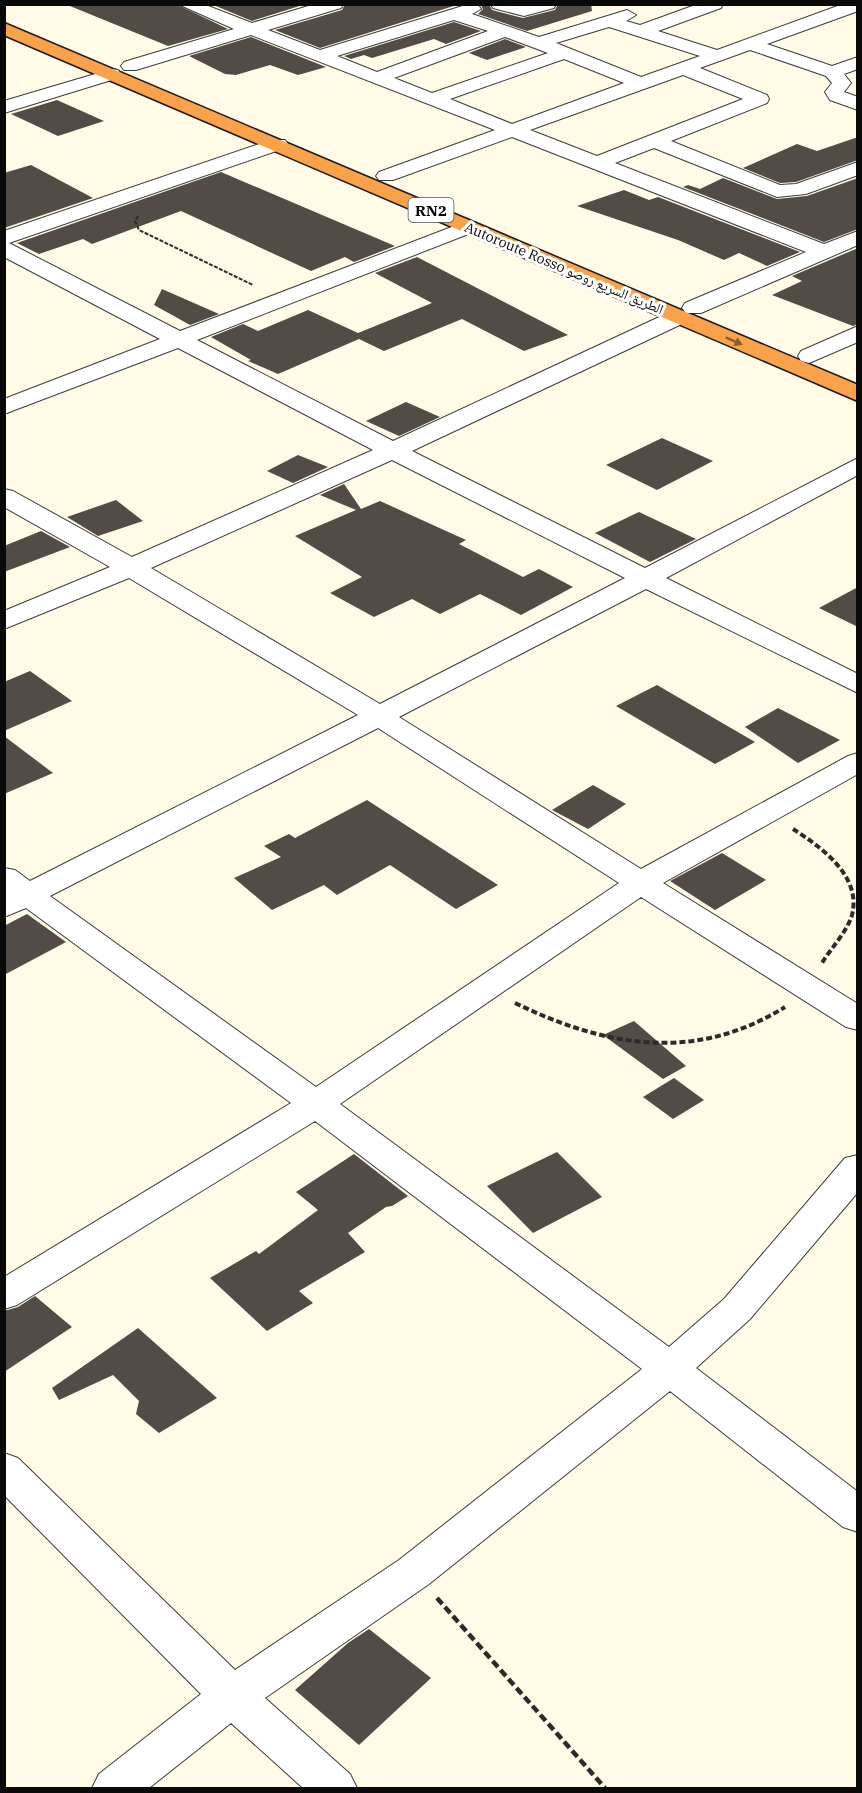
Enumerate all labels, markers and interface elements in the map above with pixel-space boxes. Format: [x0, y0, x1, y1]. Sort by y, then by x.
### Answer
road number: RN2 [408, 198, 454, 222]
street label: Autoroute Rosso الطريق السريع روصو [461, 218, 666, 319]
one-way arrow [725, 337, 742, 346]

